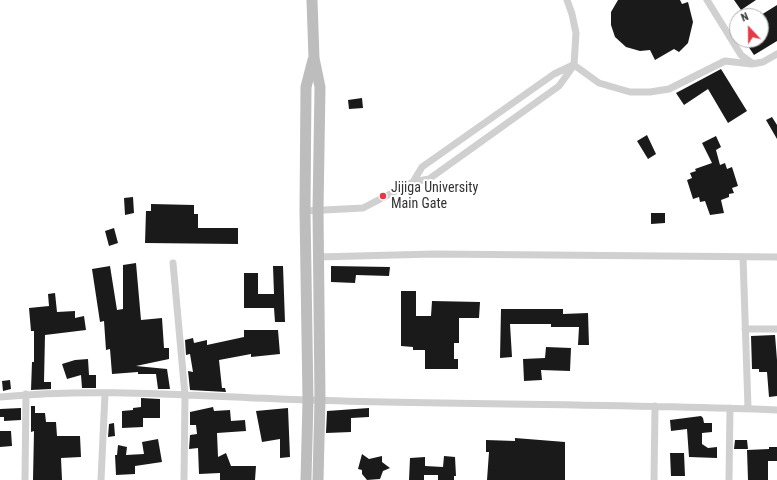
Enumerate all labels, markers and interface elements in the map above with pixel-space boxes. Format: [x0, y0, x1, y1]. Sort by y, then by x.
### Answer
north arrow [729, 8, 769, 48]
text: N [739, 10, 750, 25]
place label: Jijiga University Main Gate [391, 180, 478, 212]
marker: Jijiga University Main Gate [378, 191, 388, 201]

